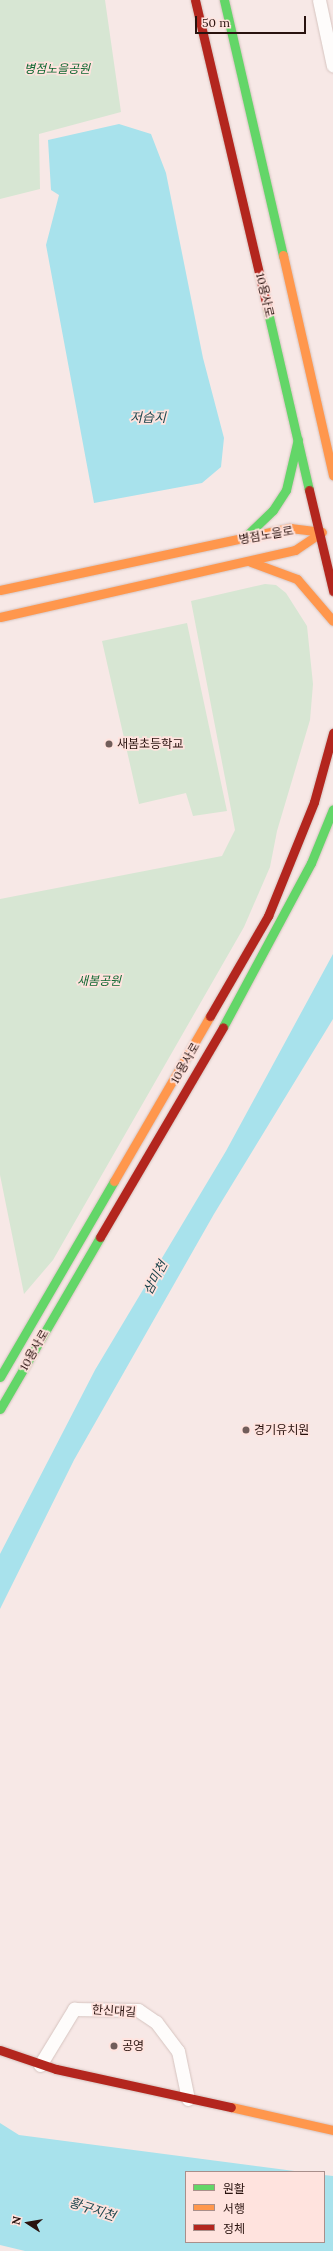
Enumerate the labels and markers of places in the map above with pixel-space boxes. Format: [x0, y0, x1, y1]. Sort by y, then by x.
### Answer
place label: 새봄초등학교 [117, 737, 183, 751]
marker: 새봄초등학교 [104, 739, 114, 749]
place label: 경기유치원 [254, 1423, 309, 1437]
marker: 경기유치원 [241, 1425, 251, 1435]
place label: 공영 [122, 2039, 144, 2053]
marker: 공영 [109, 2041, 119, 2051]

